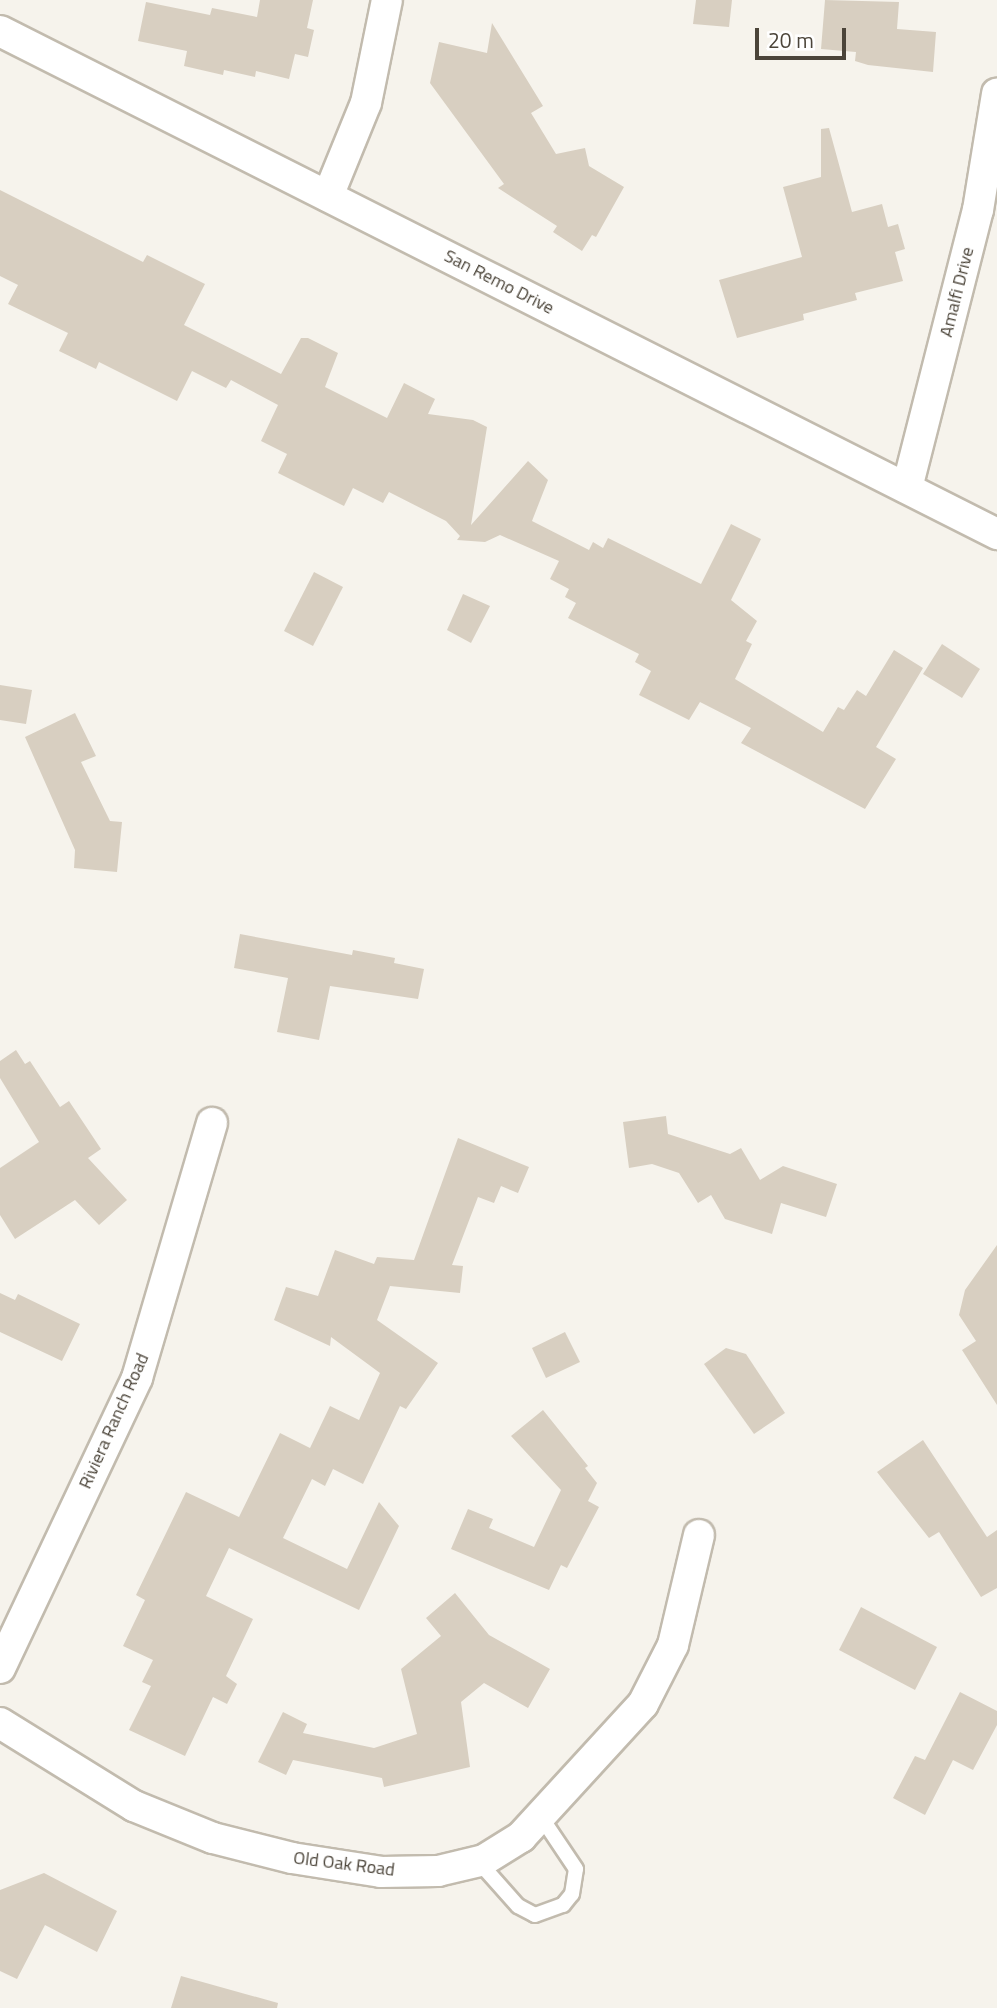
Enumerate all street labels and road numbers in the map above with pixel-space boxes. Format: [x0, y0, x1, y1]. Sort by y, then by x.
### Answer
street label: San Remo Drive [441, 245, 557, 319]
street label: Amalfi Drive [935, 245, 979, 339]
street label: Riviera Ranch Road [74, 1350, 154, 1492]
street label: Old Oak Road [292, 1847, 396, 1881]

